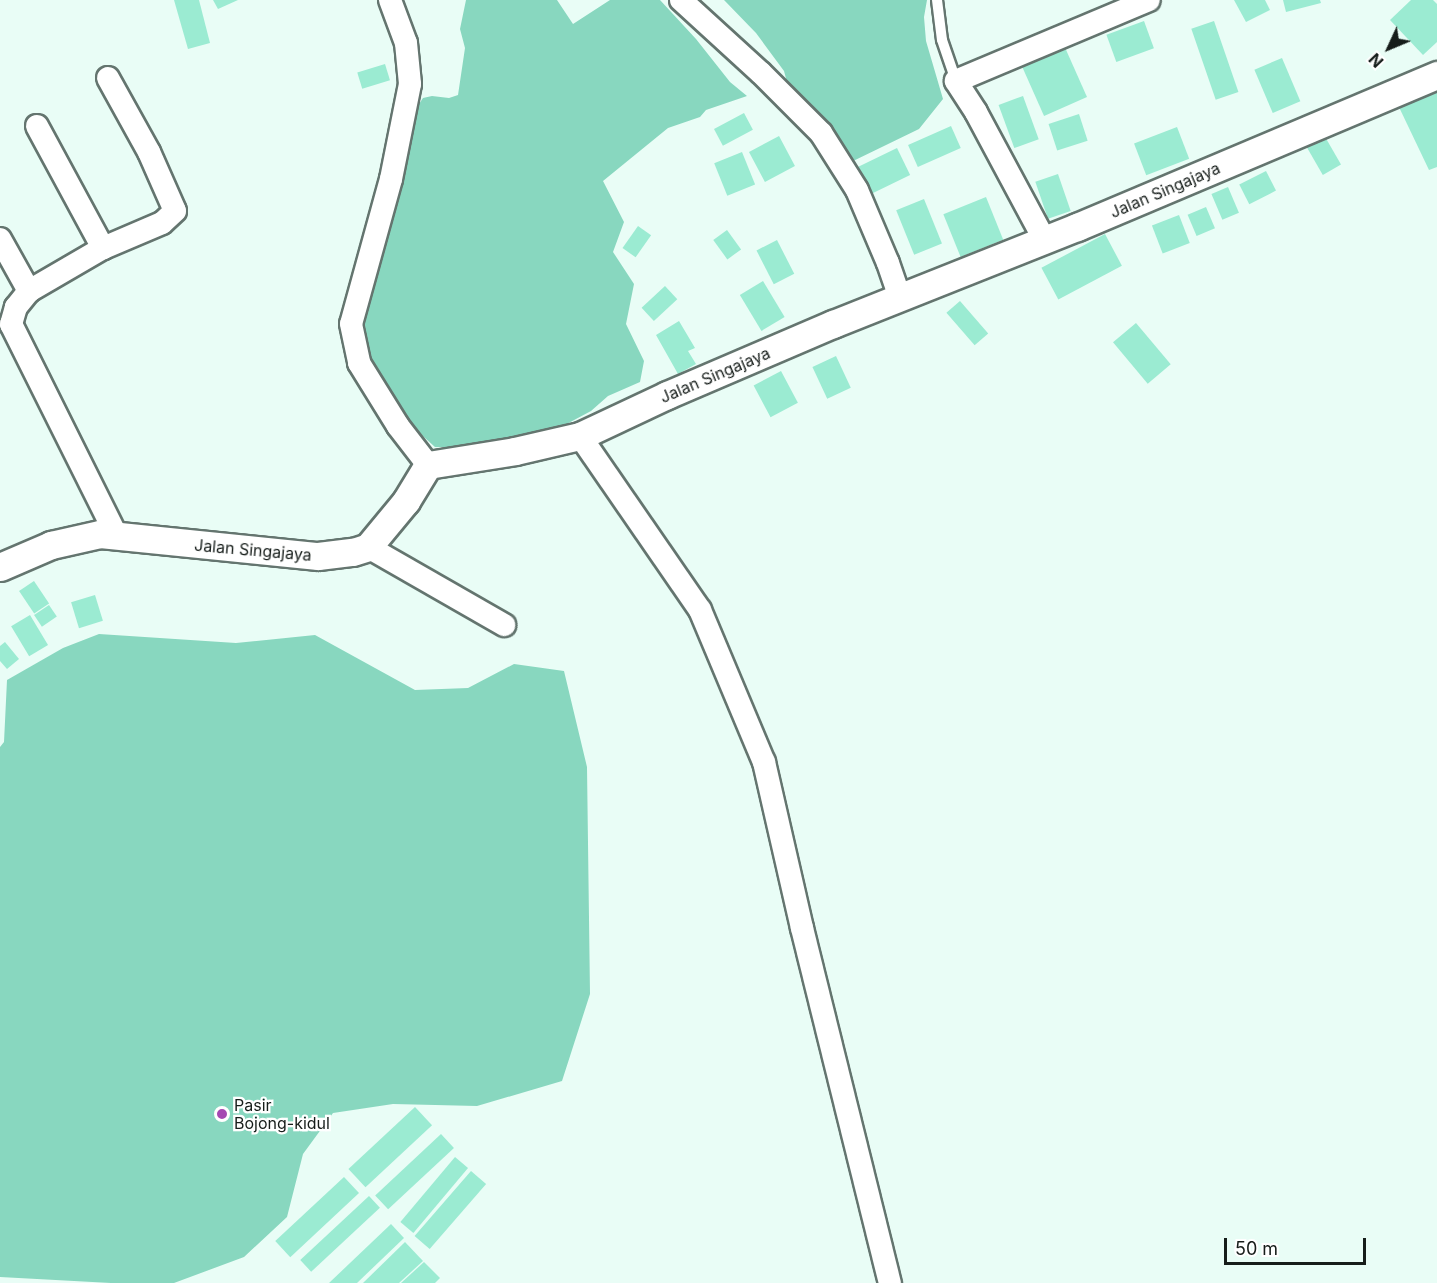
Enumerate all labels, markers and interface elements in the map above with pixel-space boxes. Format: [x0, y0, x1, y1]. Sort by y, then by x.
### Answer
north arrow [1359, 18, 1419, 78]
text: N [1365, 49, 1387, 72]
street label: Jalan Singajaya [1107, 158, 1223, 222]
street label: Jalan Singajaya [657, 343, 773, 407]
street label: Jalan Singajaya [193, 535, 313, 565]
place label: Pasir Bojong-kidul [234, 1095, 330, 1133]
marker: Pasir Bojong-kidul [215, 1107, 229, 1121]
scale bar [1227, 1226, 1370, 1264]
text: 50 m [1235, 1238, 1278, 1259]

